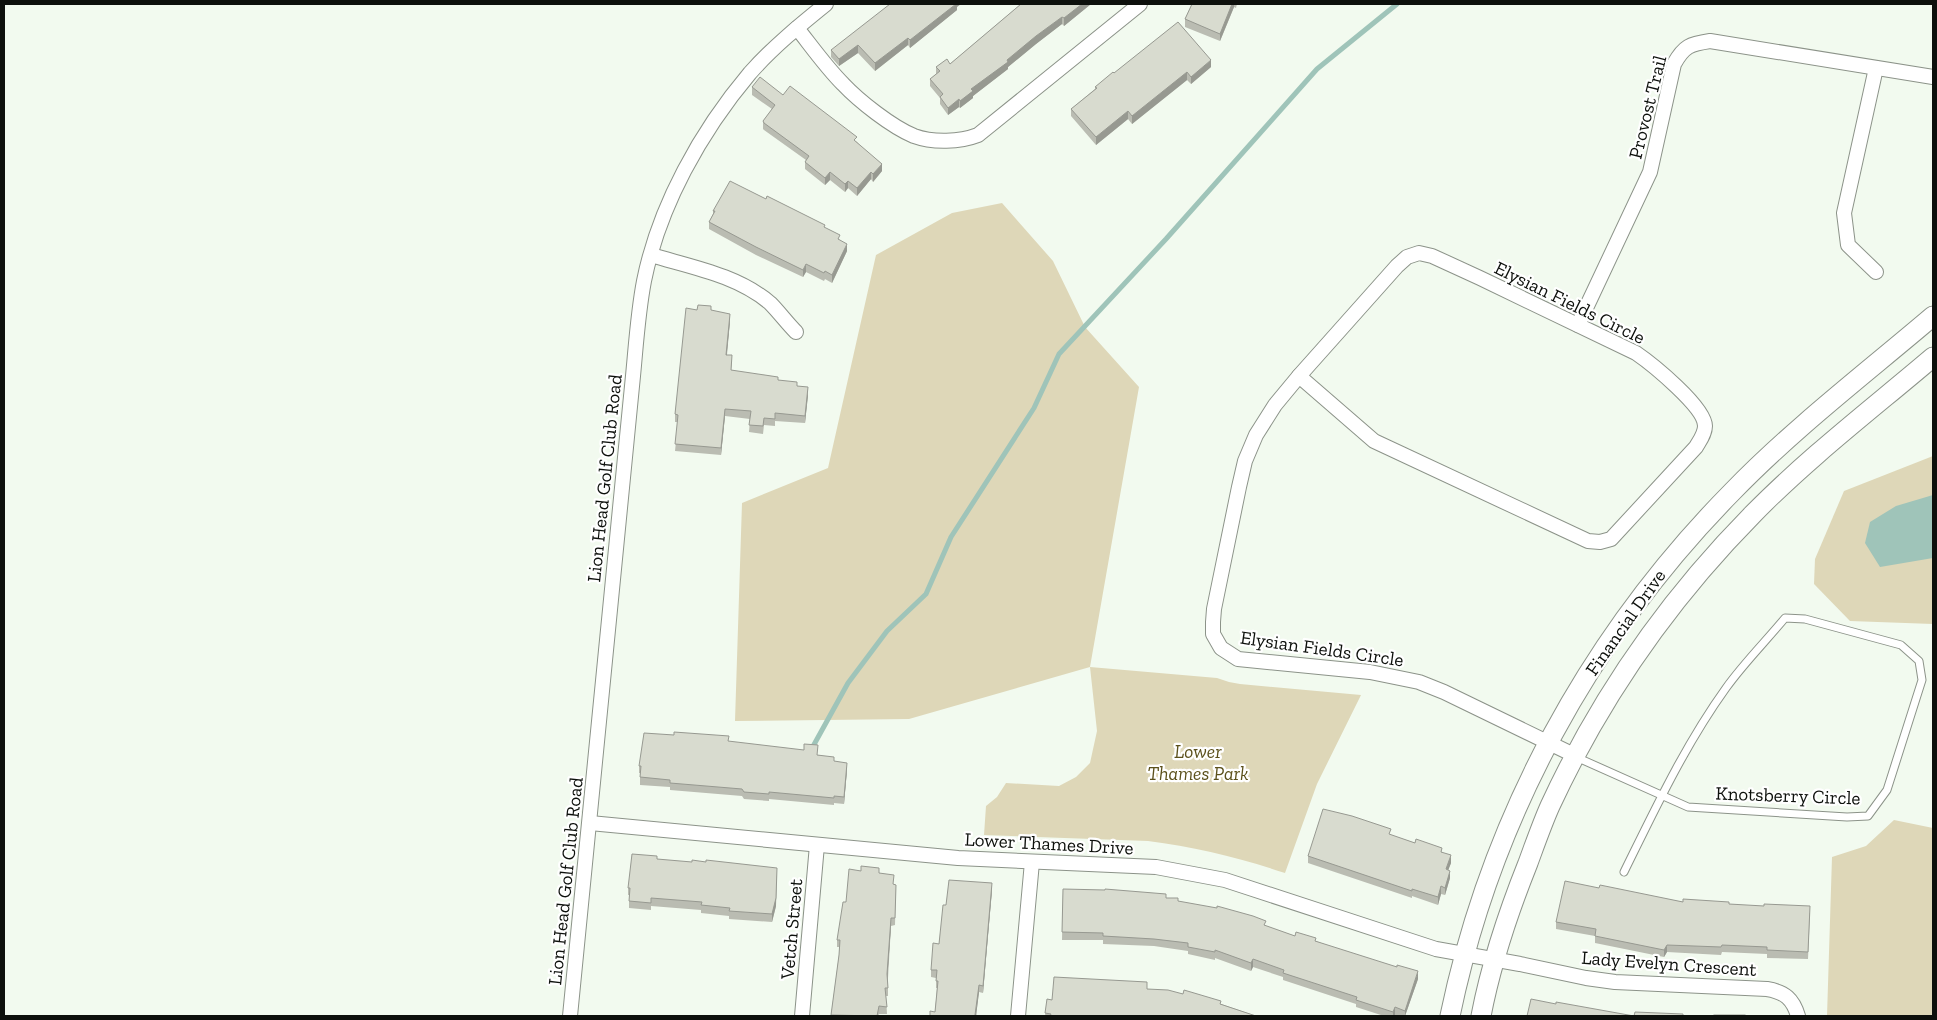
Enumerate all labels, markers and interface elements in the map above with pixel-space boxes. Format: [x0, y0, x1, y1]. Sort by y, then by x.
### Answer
street label: Provost Trail [1624, 53, 1671, 161]
street label: Elysian Fields Circle [1491, 256, 1649, 349]
street label: Lion Head Golf Club Road [582, 372, 627, 583]
street label: Financial Drive [1580, 565, 1670, 680]
street label: Elysian Fields Circle [1239, 626, 1405, 671]
park label: Lower Thames Park [1147, 740, 1249, 785]
street label: Lion Head Golf Club Road [543, 775, 588, 986]
street label: Knotsberry Circle [1715, 781, 1861, 810]
street label: Lower Thames Drive [964, 828, 1134, 859]
street label: Vetch Street [776, 878, 807, 981]
street label: Lady Evelyn Crescent [1581, 946, 1757, 981]

